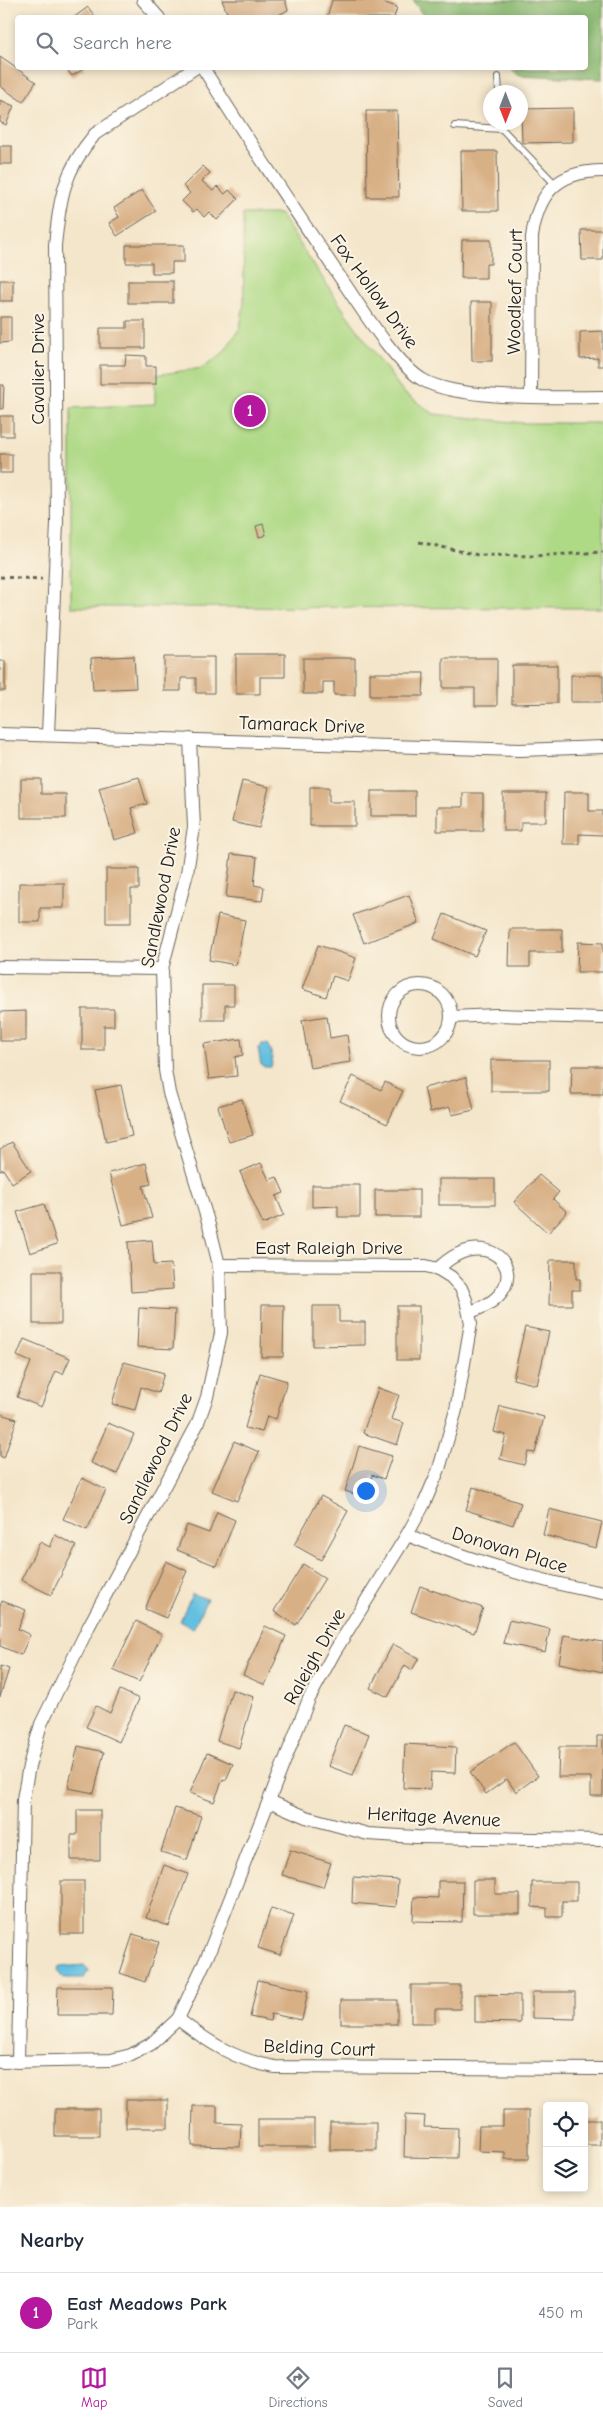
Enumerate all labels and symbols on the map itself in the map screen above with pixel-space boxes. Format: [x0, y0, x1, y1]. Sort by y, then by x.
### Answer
north arrow [483, 85, 528, 130]
street label: Woodleaf Court [503, 229, 527, 355]
street label: Fox Hollow Drive [325, 230, 423, 353]
street label: Cavalier Drive [27, 313, 49, 425]
pin: 1 [234, 392, 266, 430]
street label: Tamarack Drive [239, 712, 365, 738]
street label: Sandlewood Drive [137, 825, 185, 969]
street label: East Raleigh Drive [255, 1237, 403, 1259]
street label: Sandlewood Drive [115, 1389, 197, 1528]
your location [353, 1478, 379, 1504]
street label: Donovan Place [449, 1522, 570, 1578]
street label: Raleigh Drive [279, 1605, 350, 1708]
street label: Heritage Avenue [367, 1803, 501, 1831]
street label: Belding Court [263, 2035, 375, 2061]

